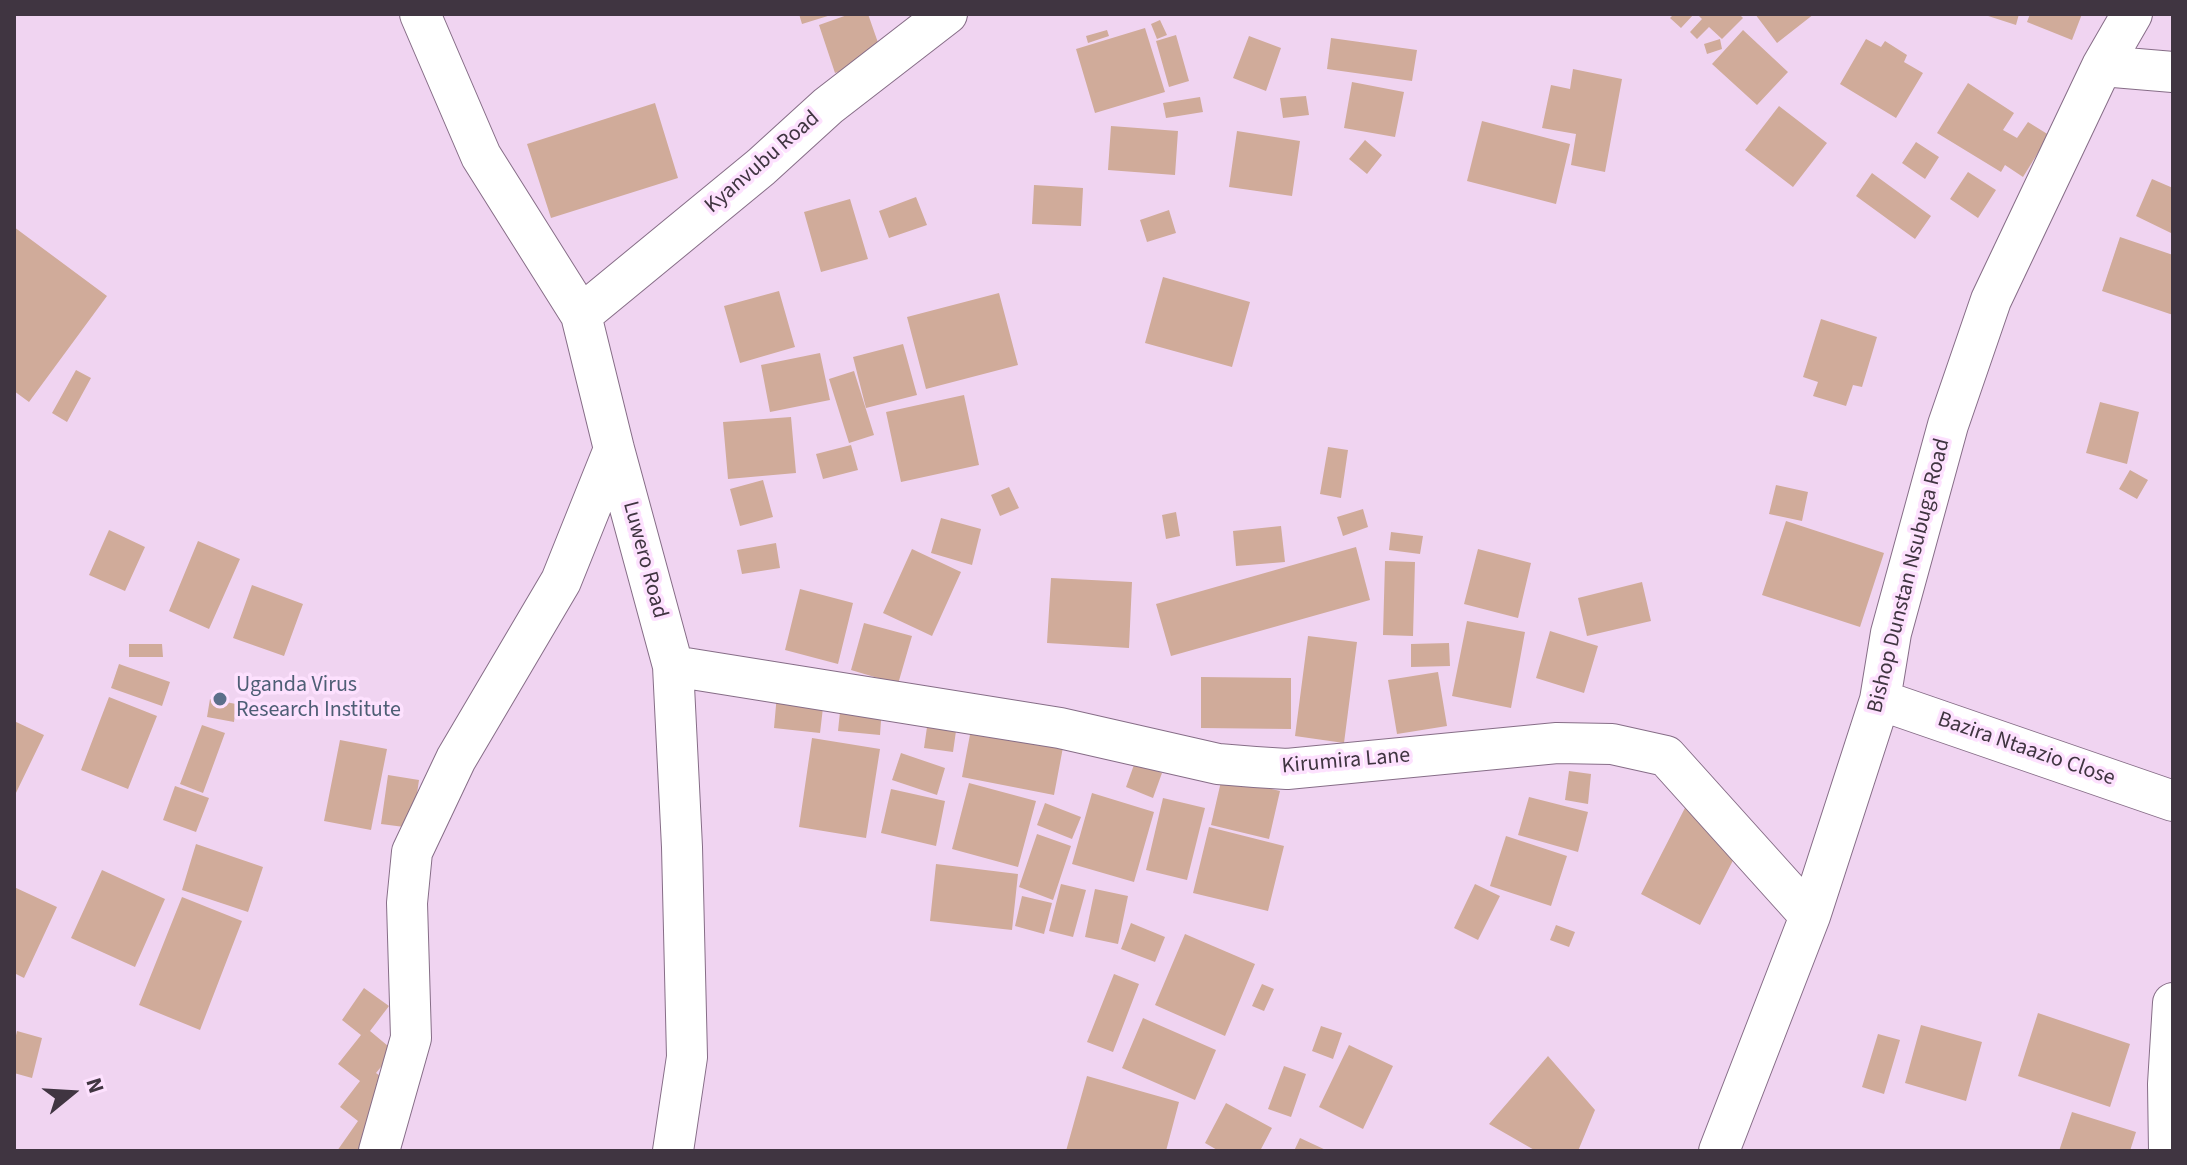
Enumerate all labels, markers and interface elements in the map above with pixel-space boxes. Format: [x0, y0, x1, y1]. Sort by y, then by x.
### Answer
street label: Kyanvubu Road [700, 106, 826, 220]
street label: Bishop Dunstan Nsubuga Road [1863, 436, 1957, 716]
street label: Luwero Road [616, 499, 672, 621]
place label: Uganda Virus Research Institute [236, 673, 401, 724]
marker: Uganda Virus Research Institute [211, 690, 229, 708]
street label: Bazira Ntaazio Close [1934, 707, 2118, 793]
street label: Kirumira Lane [1281, 743, 1411, 781]
north arrow [32, 1053, 112, 1133]
text: N [77, 1074, 112, 1097]

